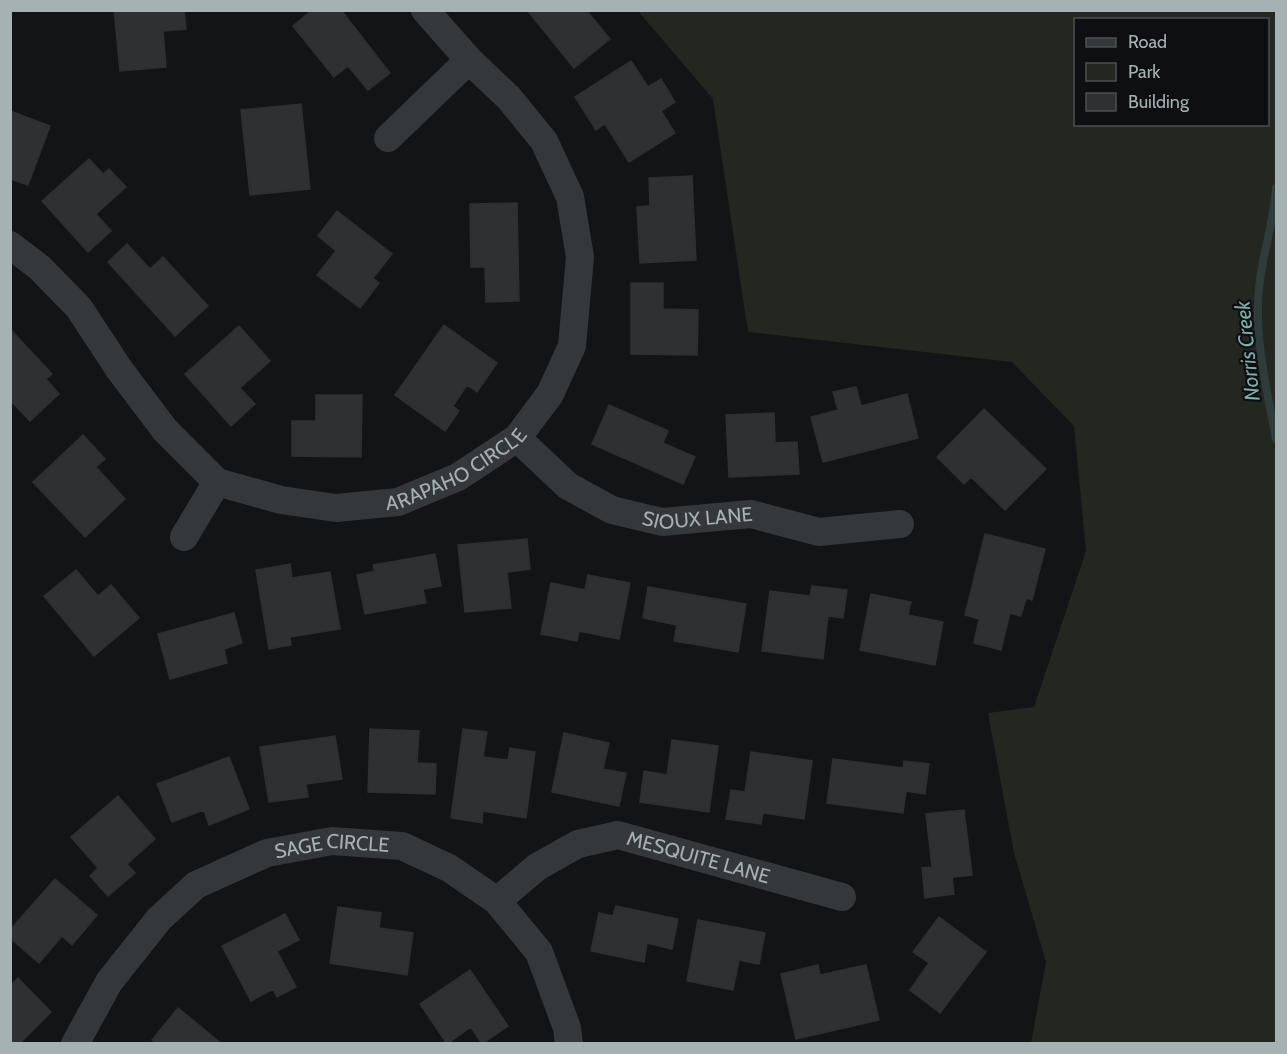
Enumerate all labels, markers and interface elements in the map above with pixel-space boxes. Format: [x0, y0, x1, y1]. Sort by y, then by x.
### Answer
legend [1074, 18, 1269, 126]
text: Road [1128, 31, 1167, 53]
text: Park [1128, 61, 1161, 83]
text: Building [1128, 91, 1190, 113]
water label: Norris Creek [1229, 299, 1265, 402]
street label: ARAPAHO CIRCLE [385, 424, 532, 515]
street label: SIOUX LANE [640, 502, 753, 534]
street label: MESQUITE LANE [624, 826, 773, 889]
street label: SAGE CIRCLE [273, 829, 390, 863]

